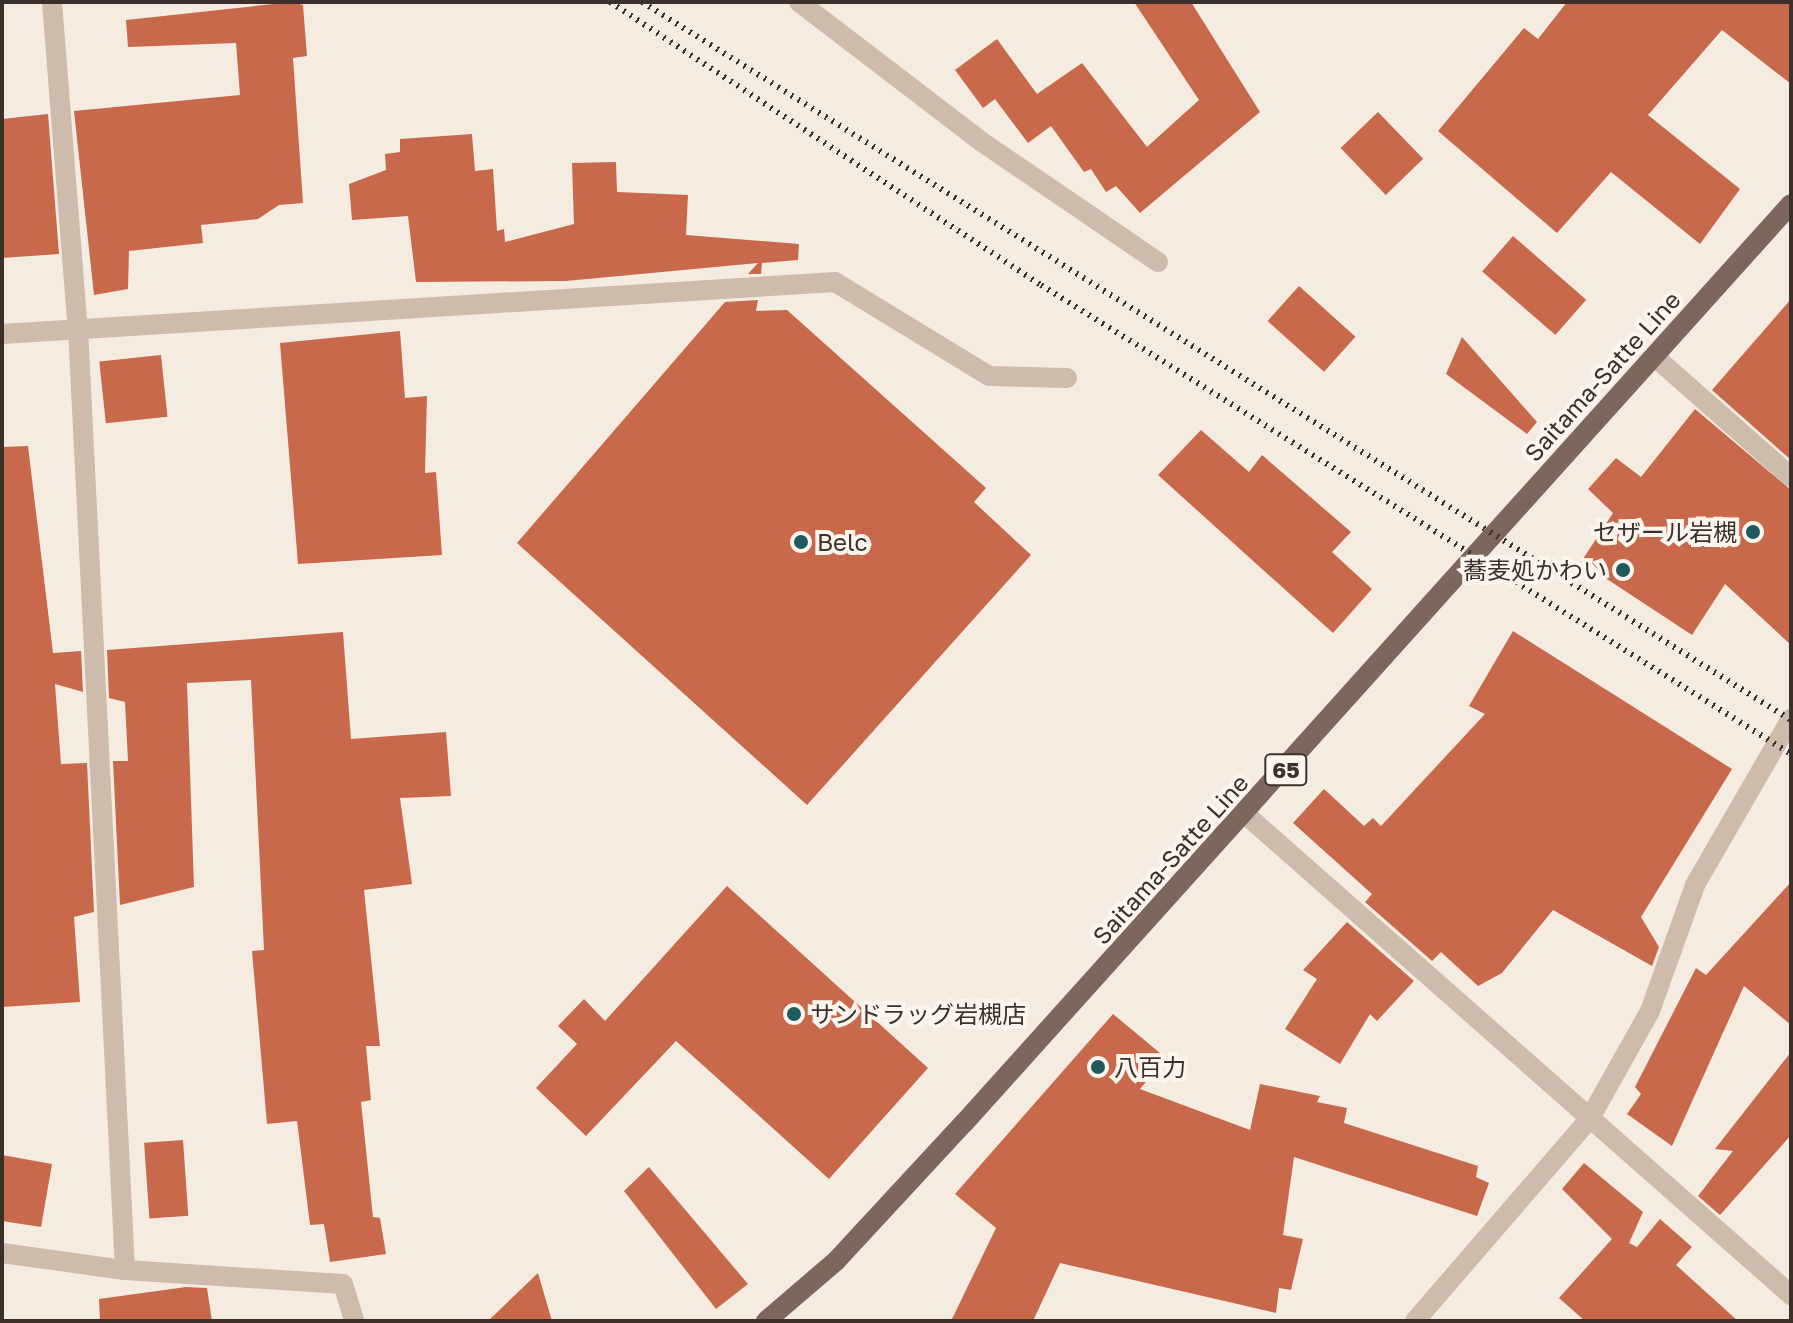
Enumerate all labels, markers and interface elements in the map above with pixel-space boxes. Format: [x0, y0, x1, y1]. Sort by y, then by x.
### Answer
street label: Saitama-Satte Line [1518, 285, 1686, 467]
place label: セザール岩槻 [1593, 518, 1737, 546]
marker: セザール岩槻 [1744, 523, 1762, 541]
place label: Belc [817, 528, 868, 556]
marker: Belc [792, 533, 810, 551]
place label: 蕎麦処かわい [1463, 556, 1607, 584]
marker: 蕎麦処かわい [1614, 561, 1632, 579]
road number: 65 [1264, 752, 1308, 788]
street label: Saitama-Satte Line [1086, 768, 1254, 950]
place label: サンドラッグ岩槻店 [810, 1000, 1026, 1028]
marker: サンドラッグ岩槻店 [785, 1005, 803, 1023]
place label: 八百力 [1114, 1053, 1186, 1081]
marker: 八百力 [1089, 1058, 1107, 1076]

